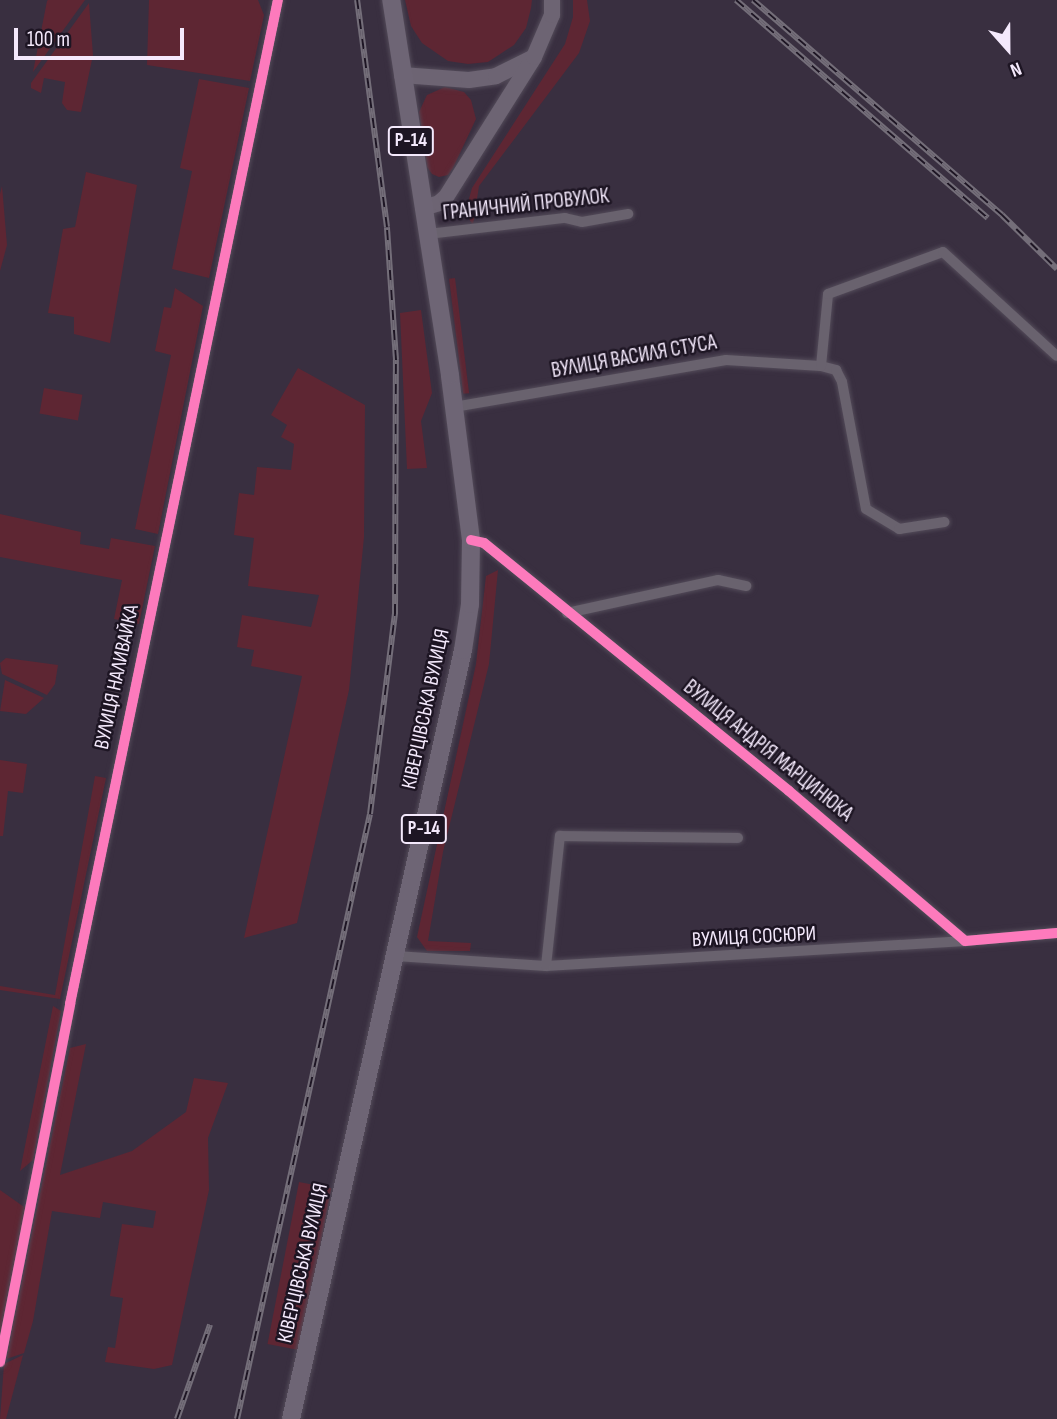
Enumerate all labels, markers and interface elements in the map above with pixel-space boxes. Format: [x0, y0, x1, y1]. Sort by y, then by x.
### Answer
scale bar [18, 14, 187, 58]
north arrow [973, 14, 1043, 84]
text: 100 m [27, 27, 70, 52]
text: N [1007, 57, 1025, 82]
road number: Р-14 [386, 125, 436, 156]
street label: ГРАНИЧНИЙ ПРОВУЛОК [442, 184, 610, 226]
street label: ВУЛИЦЯ ВАСИЛЯ СТУСА [549, 330, 719, 384]
street label: ВУЛИЦЯ НАЛИВАЙКА [89, 602, 145, 752]
street label: КІВЕРЦІВСЬКА ВУЛИЦЯ [397, 627, 455, 791]
street label: ВУЛИЦЯ АНДРІЯ МАРЦИНЮКА [678, 675, 858, 827]
road number: Р-14 [400, 814, 448, 844]
street label: ВУЛИЦЯ СОСЮРИ [691, 921, 817, 953]
street label: КІВЕРЦІВСЬКА ВУЛИЦЯ [272, 1181, 334, 1345]

